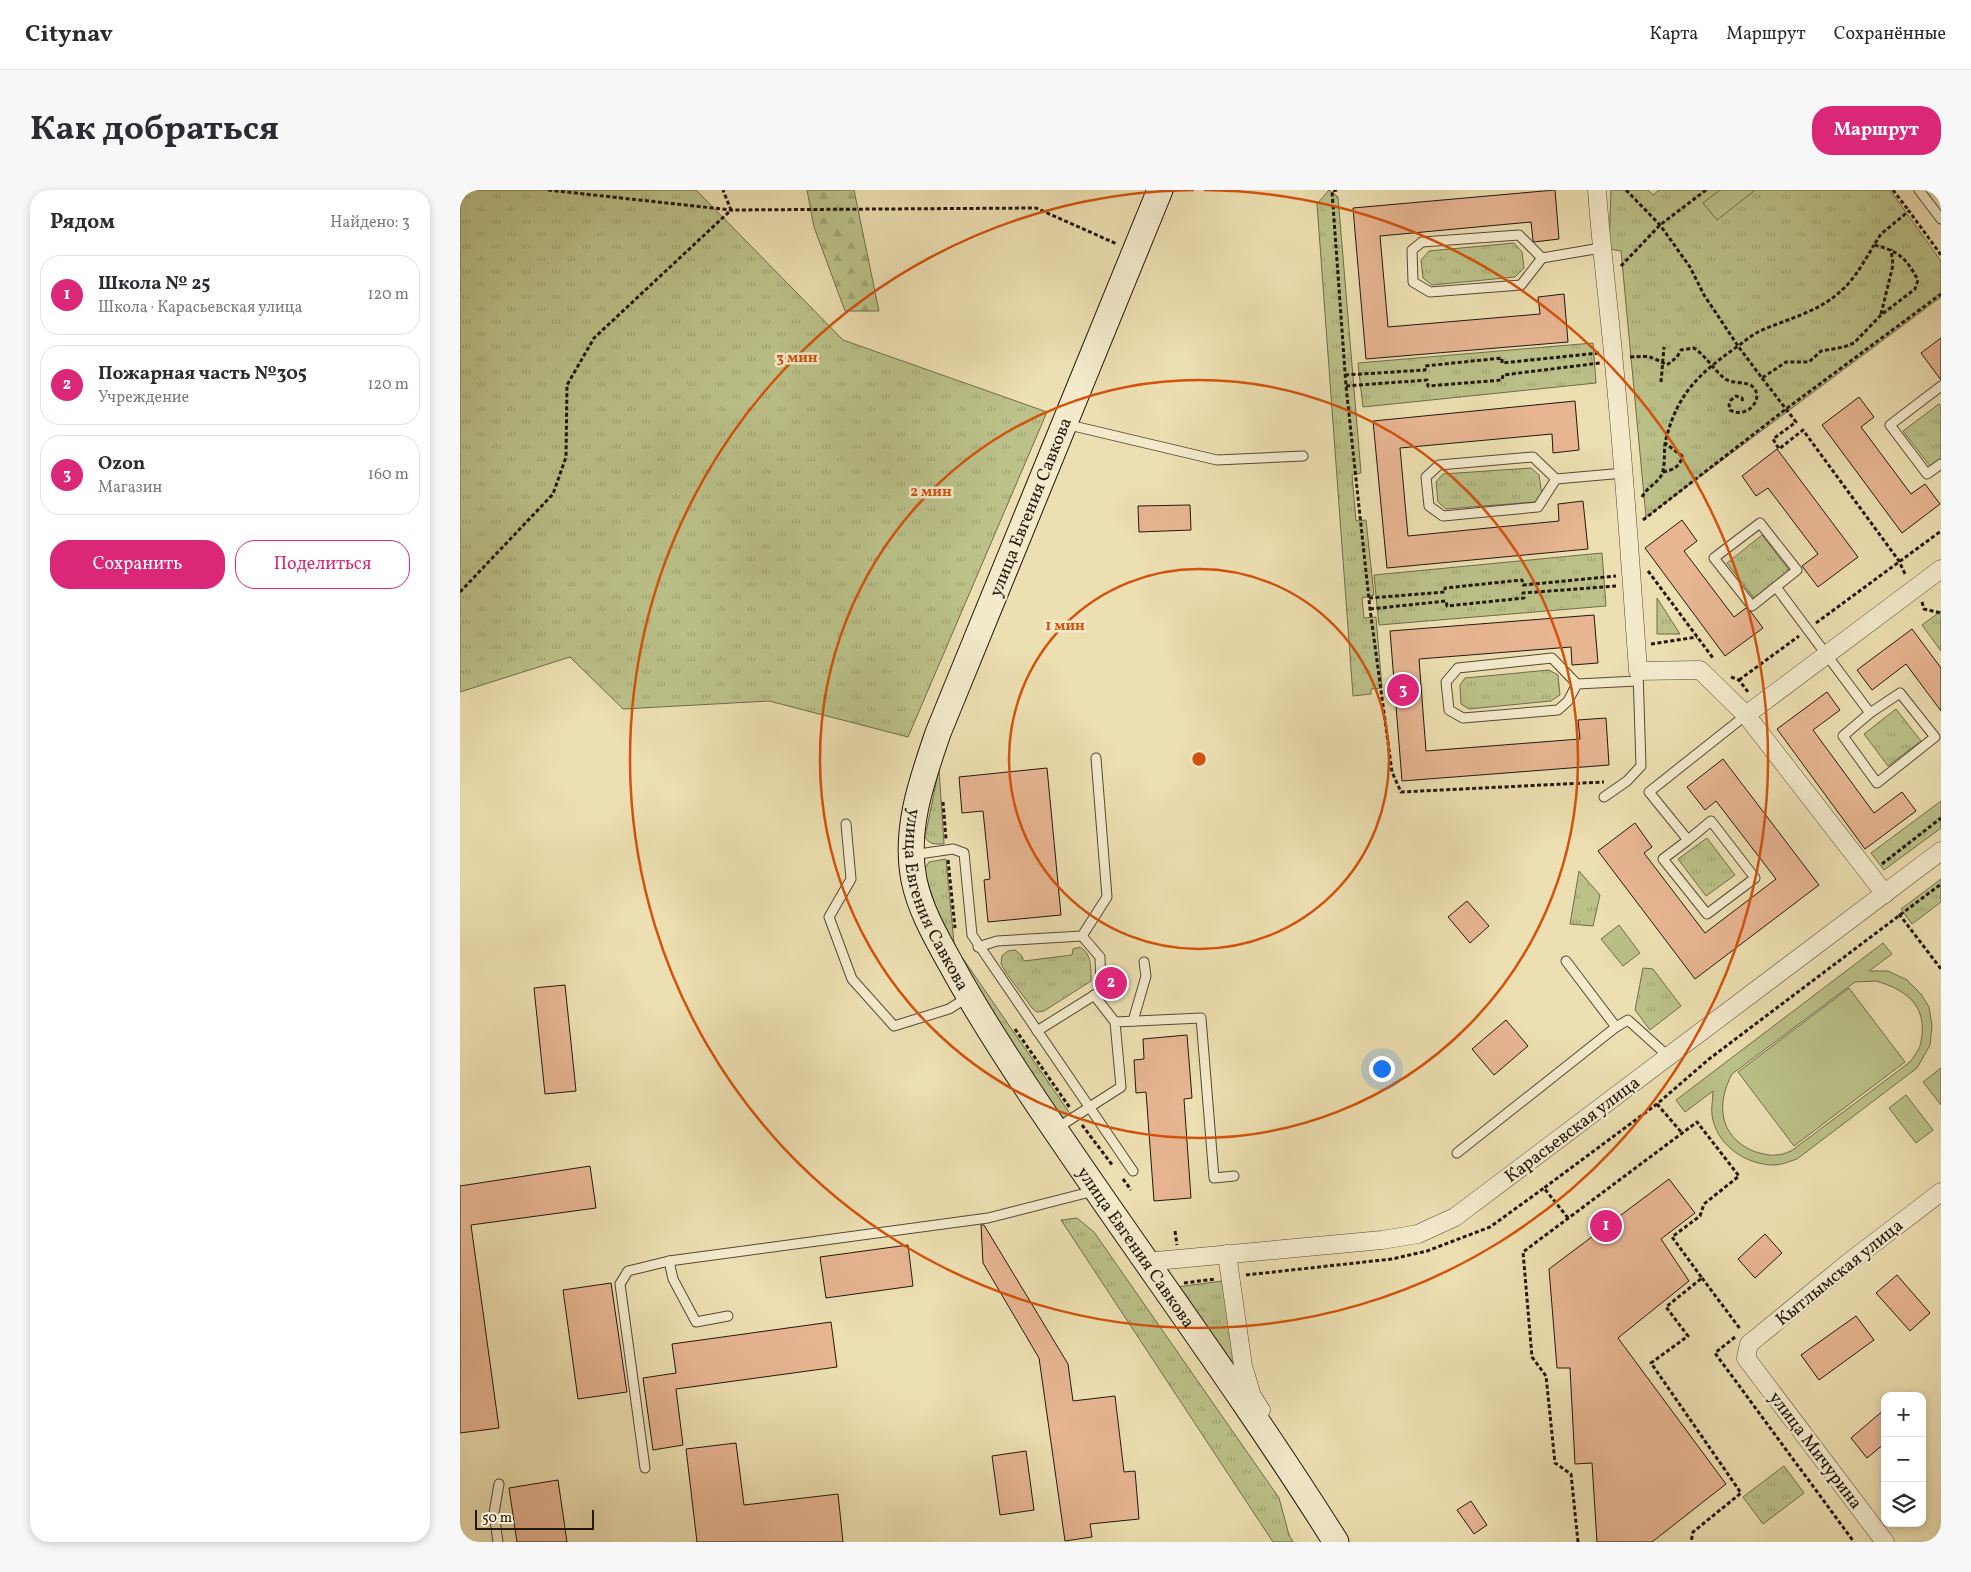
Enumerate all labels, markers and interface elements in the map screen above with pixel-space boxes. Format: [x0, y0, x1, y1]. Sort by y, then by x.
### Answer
text: Citynav [25, 18, 113, 52]
text: Карта [1649, 22, 1698, 47]
text: Маршрут [1726, 22, 1806, 47]
text: Сохранённые [1834, 22, 1946, 47]
text: Как добраться [30, 106, 279, 154]
button: Маршрут [1812, 106, 1941, 155]
text: Рядом [50, 208, 115, 237]
text: Найдено: 3 [330, 212, 410, 234]
text: Школа № 25 [98, 271, 210, 297]
text: 1 [64, 284, 70, 306]
text: 120 m [367, 284, 409, 306]
text: Школа · Карасьевская улица [98, 297, 303, 319]
text: 3 мин [776, 348, 818, 369]
text: Пожарная часть №305 [98, 361, 307, 387]
text: 2 [63, 374, 71, 396]
text: 120 m [367, 374, 409, 396]
text: Учреждение [98, 387, 189, 409]
street label: улица Евгения Савкова [984, 414, 1079, 601]
text: Ozon [98, 451, 145, 477]
text: 3 [63, 464, 71, 486]
text: 160 m [368, 464, 409, 486]
text: Магазин [98, 477, 162, 499]
text: 2 мин [910, 482, 952, 503]
button: Сохранить [50, 540, 225, 589]
button: Поделиться [235, 540, 410, 589]
text: 1 мин [1045, 616, 1085, 637]
pin: 3 [1387, 671, 1419, 709]
centre of rings [1190, 750, 1208, 768]
street label: улица Евгения Савкова [897, 807, 974, 996]
pin: 2 [1095, 964, 1127, 1002]
your location [1369, 1056, 1395, 1082]
street label: Карасьевская улица [1500, 1071, 1646, 1189]
street label: улица Евгения Савкова [1070, 1162, 1200, 1334]
pin: 1 [1590, 1207, 1622, 1245]
street label: Кытлымская улица [1771, 1214, 1909, 1333]
street label: улица Мичурина [1762, 1387, 1867, 1515]
map controls [1881, 1392, 1926, 1527]
button: + [1881, 1392, 1926, 1437]
button: − [1881, 1437, 1926, 1482]
button: layers [1881, 1482, 1926, 1527]
scale bar [475, 1507, 594, 1530]
text: 50 m [482, 1509, 512, 1528]

